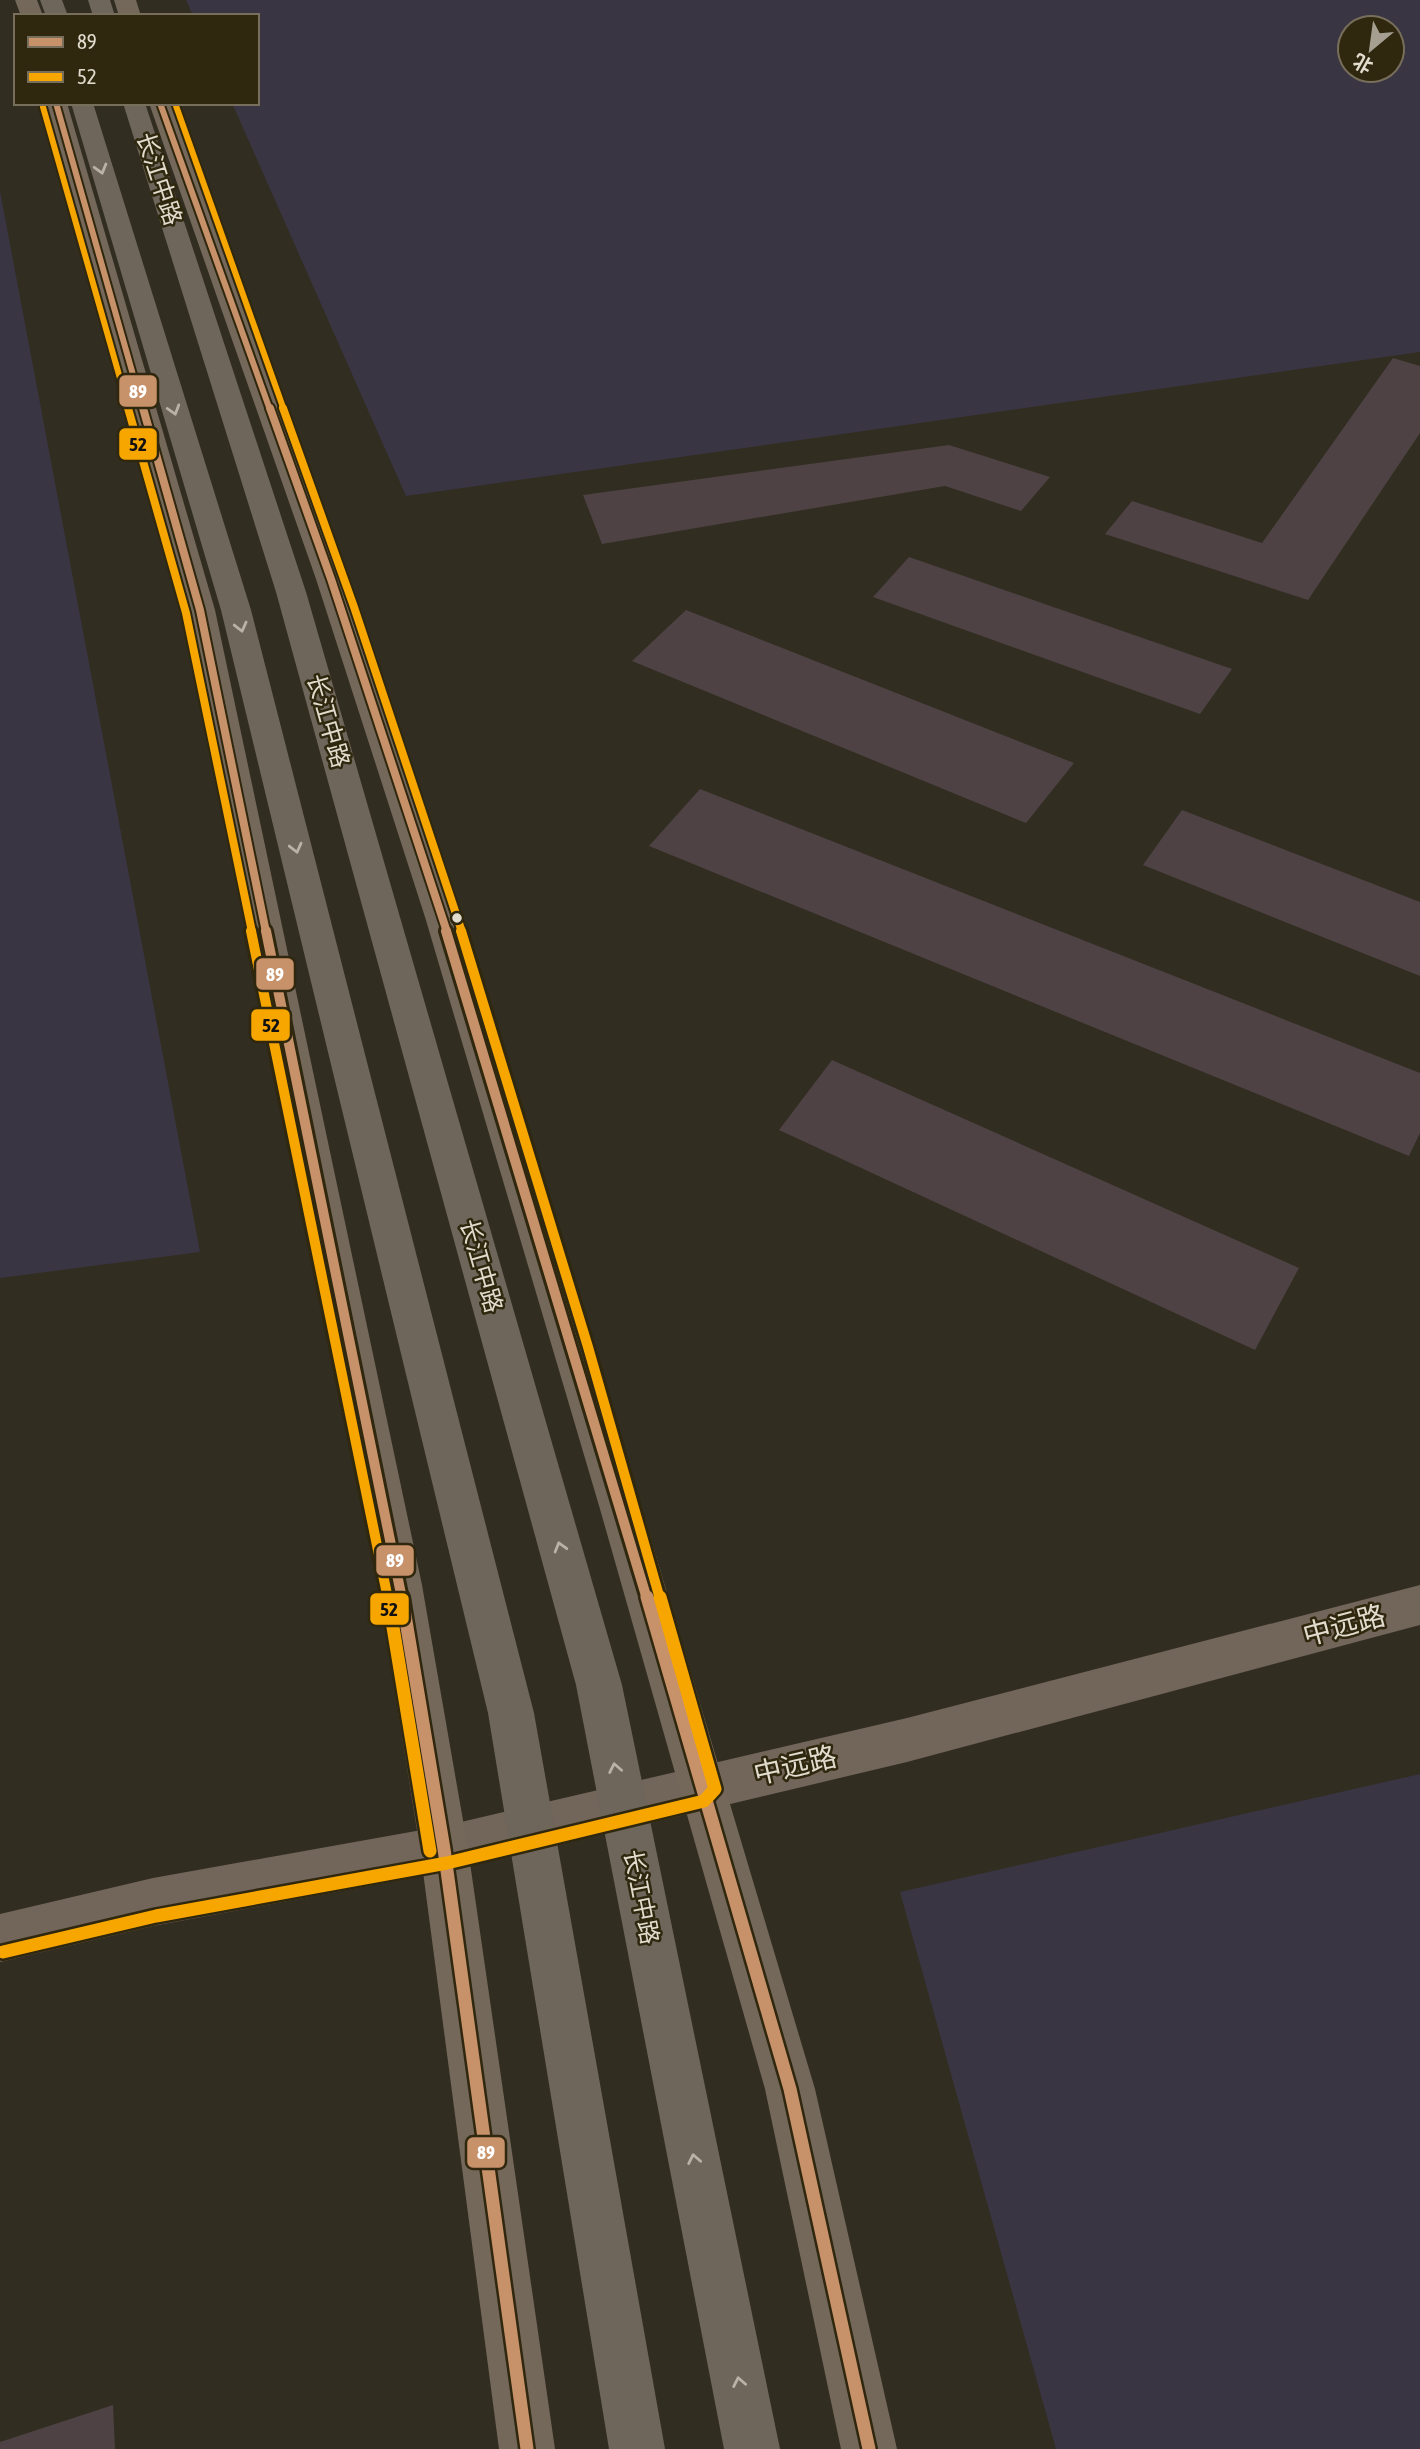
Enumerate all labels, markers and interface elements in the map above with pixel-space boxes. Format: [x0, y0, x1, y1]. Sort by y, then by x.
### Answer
legend [14, 14, 259, 105]
north arrow [1336, 14, 1406, 84]
text: 89 [77, 29, 97, 53]
text: 北 [1349, 50, 1376, 78]
text: 52 [77, 64, 97, 88]
street label: 长江中路 [132, 129, 187, 229]
one-way arrow [92, 163, 107, 175]
line badge: 89 [118, 374, 158, 408]
text: 89 [129, 380, 147, 402]
one-way arrow [166, 404, 181, 416]
line badge: 52 [118, 427, 158, 461]
text: 52 [129, 433, 147, 455]
one-way arrow [232, 621, 247, 633]
street label: 长江中路 [302, 671, 355, 771]
one-way arrow [288, 842, 302, 854]
unlabelled marker [450, 911, 464, 925]
line badge: 89 [255, 957, 295, 991]
text: 89 [266, 963, 284, 985]
line badge: 52 [250, 1008, 291, 1042]
text: 52 [262, 1014, 280, 1036]
street label: 长江中路 [455, 1216, 508, 1316]
one-way arrow [554, 1542, 568, 1554]
line badge: 89 [375, 1544, 415, 1577]
text: 89 [386, 1549, 404, 1571]
line badge: 52 [369, 1592, 410, 1626]
text: 52 [380, 1598, 398, 1620]
street label: 中远路 [1299, 1599, 1389, 1651]
street label: 中远路 [750, 1740, 840, 1790]
one-way arrow [609, 1762, 624, 1774]
street label: 长江中路 [619, 1847, 664, 1947]
line badge: 89 [466, 2136, 506, 2169]
text: 89 [477, 2141, 495, 2163]
one-way arrow [687, 2153, 702, 2165]
one-way arrow [732, 2376, 747, 2388]

